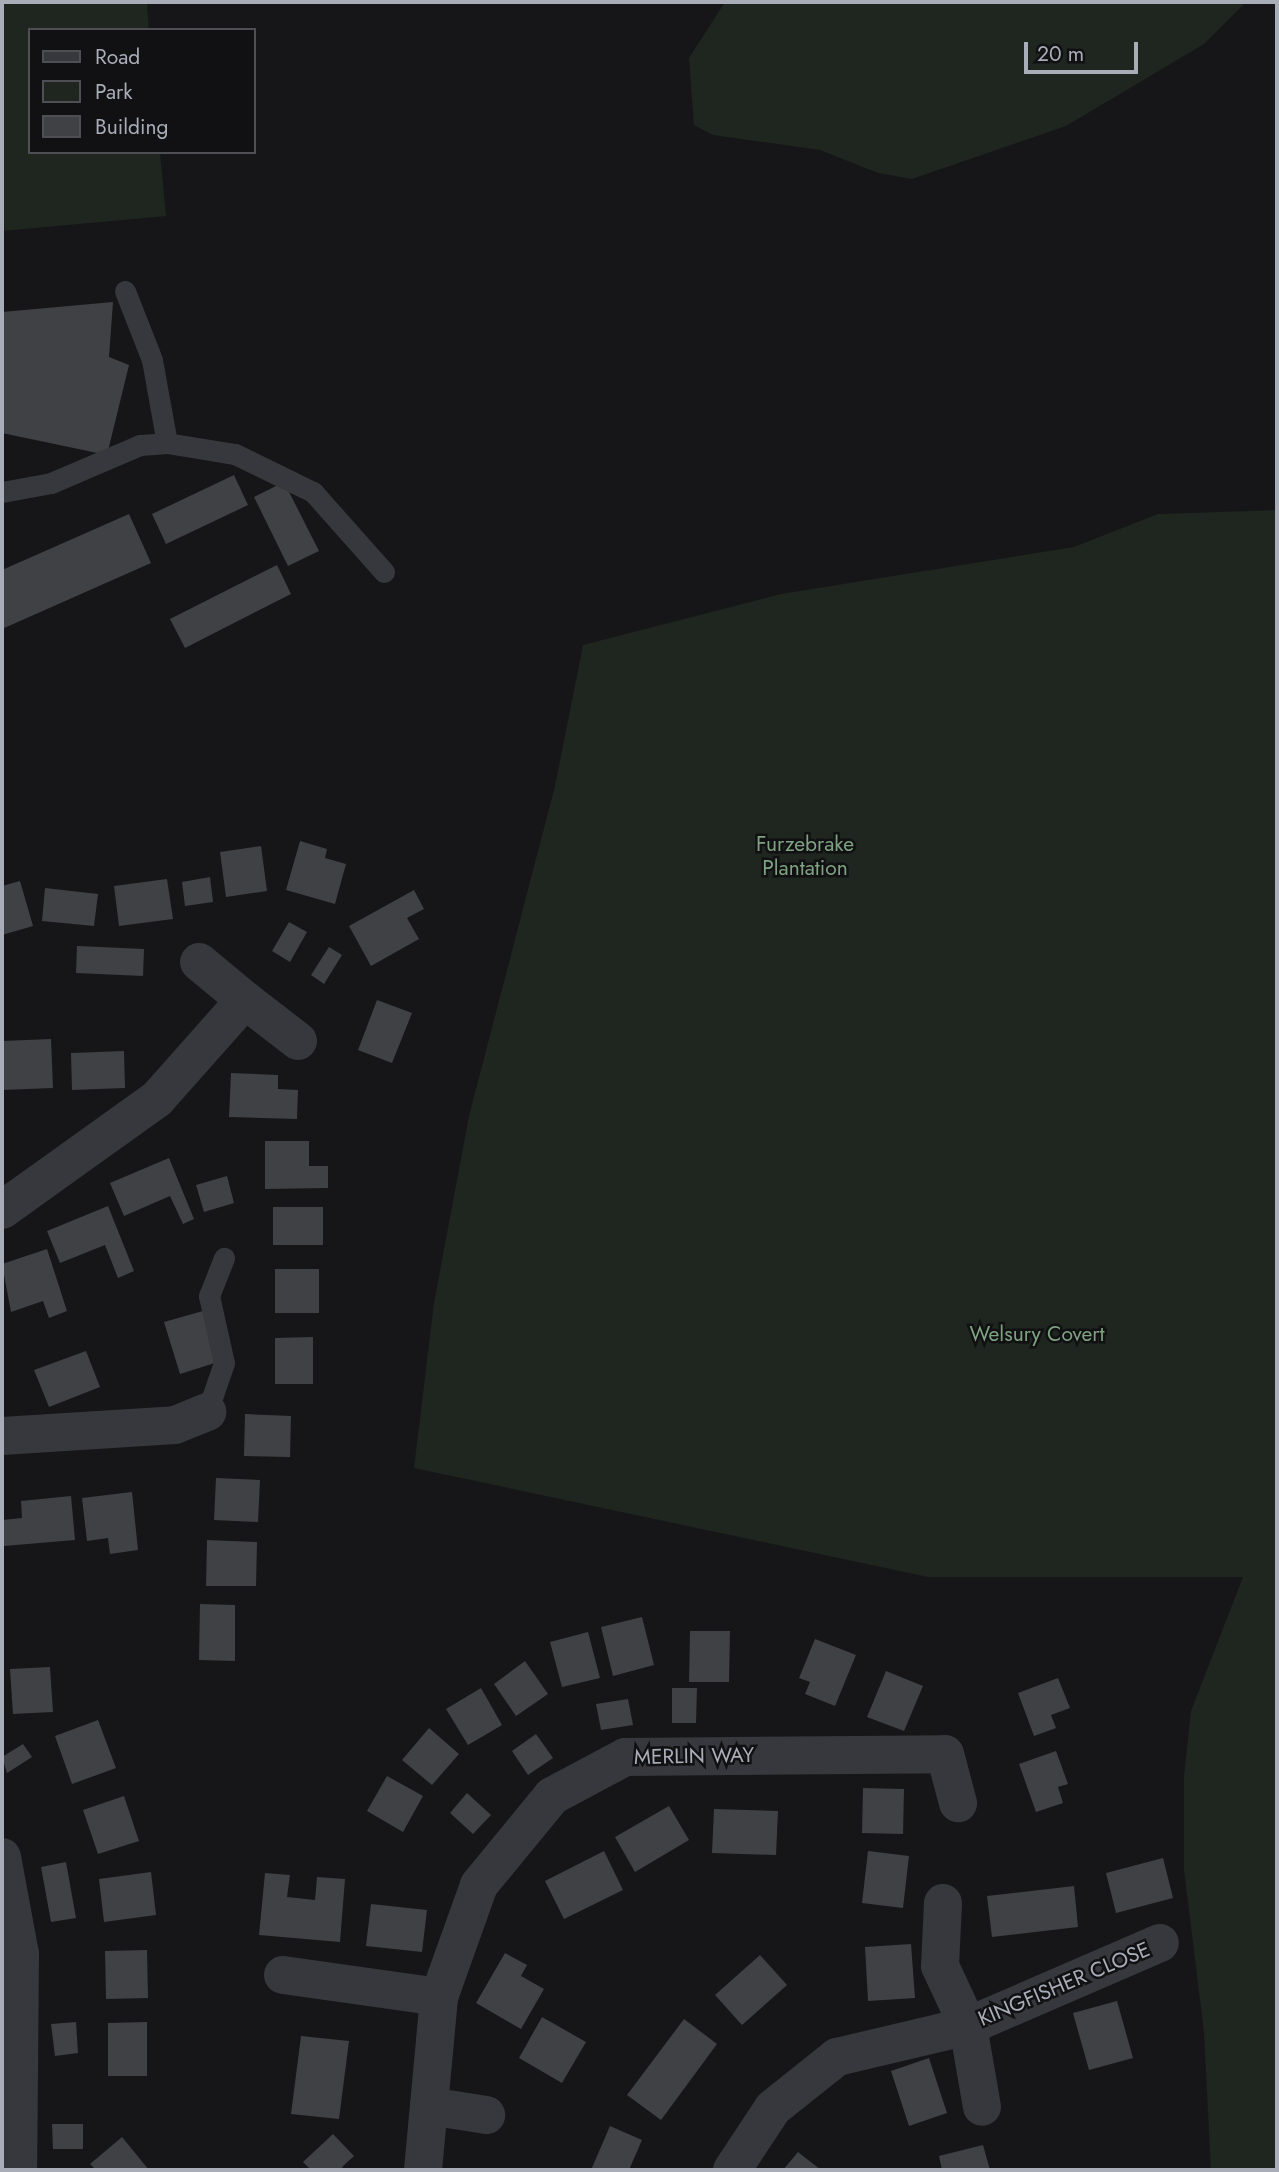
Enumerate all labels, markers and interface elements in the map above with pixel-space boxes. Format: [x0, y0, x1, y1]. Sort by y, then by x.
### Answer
legend [28, 28, 256, 154]
scale bar [1027, 28, 1141, 72]
text: 20 m [1037, 39, 1084, 69]
text: Road [95, 42, 140, 72]
text: Park [95, 77, 132, 107]
text: Building [95, 112, 168, 142]
park label: Furzebrake Plantation [756, 831, 854, 881]
park label: Welsury Covert [969, 1321, 1105, 1347]
street label: MERLIN WAY [634, 1742, 754, 1770]
street label: KINGFISHER CLOSE [974, 1936, 1154, 2032]

